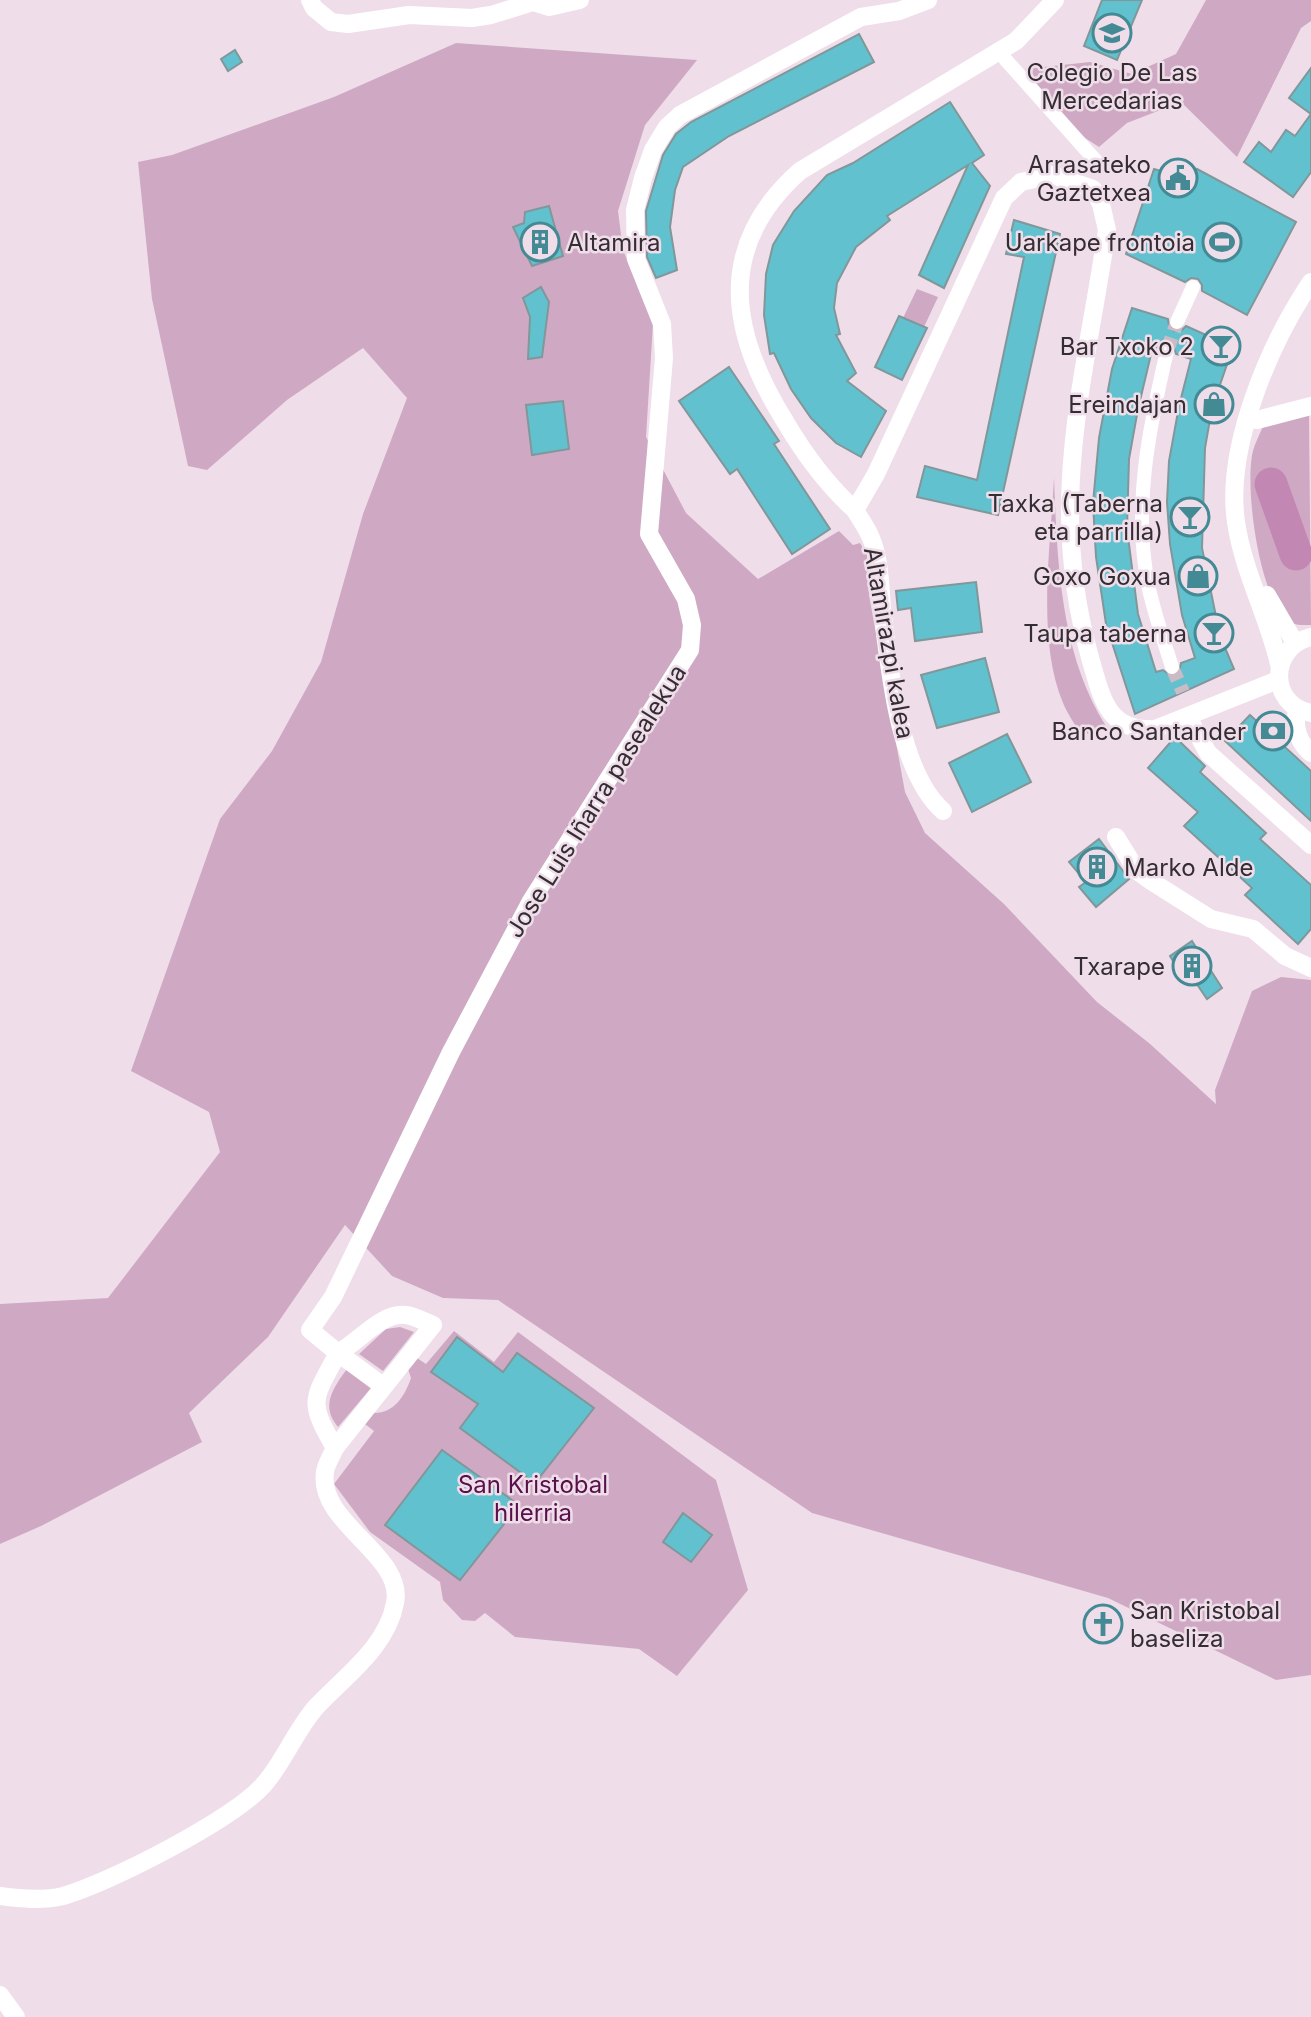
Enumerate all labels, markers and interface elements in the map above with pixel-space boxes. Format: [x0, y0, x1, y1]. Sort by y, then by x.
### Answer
school or university icon: Colegio De Las Mercedarias [1091, 12, 1133, 54]
place label: Colegio De Las Mercedarias [1026, 58, 1198, 115]
place label: Arrasateko Gaztetxea [1028, 150, 1151, 207]
public building icon: Arrasateko Gaztetxea [1157, 157, 1199, 199]
building icon: Altamira [519, 221, 561, 263]
sports icon: Uarkape frontoia [1201, 221, 1243, 263]
place label: Altamira [567, 228, 661, 257]
place label: Uarkape frontoia [1005, 228, 1195, 257]
bar icon: Bar Txoko 2 [1200, 325, 1242, 367]
place label: Bar Txoko 2 [1060, 332, 1194, 361]
shop icon: Ereindajan [1193, 383, 1235, 425]
place label: Ereindajan [1068, 390, 1187, 419]
place label: Taxka (Taberna eta parrilla) [988, 489, 1163, 546]
bar icon: Taxka (Taberna eta parrilla) [1169, 496, 1211, 538]
street label: Altamirazpi kalea [858, 545, 920, 741]
shop icon: Goxo Goxua [1177, 555, 1219, 597]
place label: Goxo Goxua [1033, 562, 1171, 591]
bar icon: Taupa taberna [1193, 612, 1235, 654]
place label: Taupa taberna [1023, 619, 1187, 648]
street label: Jose Luis Iñarra pasealekua [500, 659, 692, 943]
bank icon: Banco Santander [1252, 710, 1294, 752]
place label: Banco Santander [1051, 717, 1246, 746]
building icon: Marko Alde [1076, 846, 1118, 888]
place label: Marko Alde [1124, 853, 1253, 882]
building icon: Txarape [1171, 945, 1213, 987]
place label: Txarape [1073, 952, 1165, 981]
park label: San Kristobal hilerria [458, 1470, 608, 1527]
place label: San Kristobal baseliza [1130, 1596, 1280, 1653]
church icon: San Kristobal baseliza [1082, 1603, 1124, 1645]

